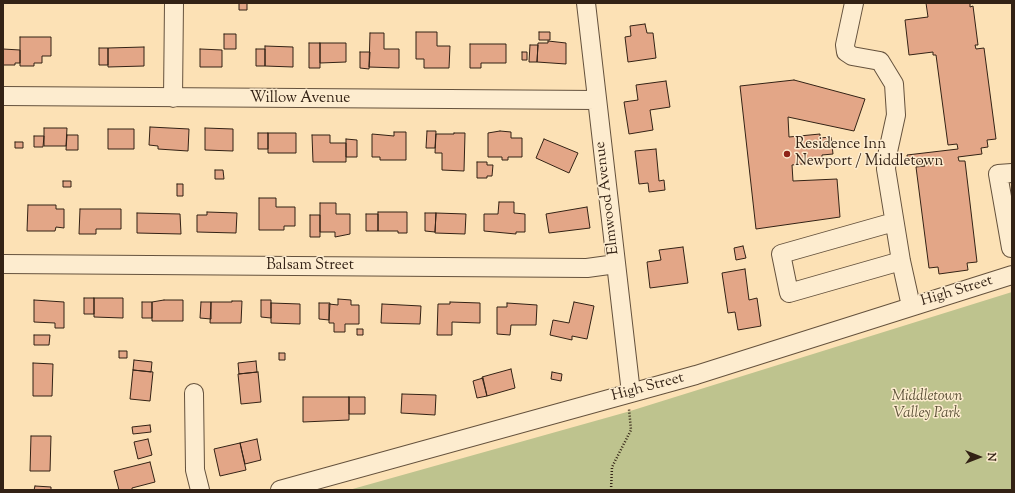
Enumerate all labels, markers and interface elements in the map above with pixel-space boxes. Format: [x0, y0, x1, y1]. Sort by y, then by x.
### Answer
street label: Willow Avenue [250, 90, 350, 108]
place label: Residence Inn Newport / Middletown [795, 136, 943, 171]
street label: Elmwood Avenue [592, 140, 624, 256]
marker: Residence Inn Newport / Middletown [782, 149, 792, 159]
street label: Balsam Street [266, 257, 354, 275]
street label: High Street [919, 273, 995, 311]
street label: High Street [610, 370, 686, 406]
park label: Middletown Valley Park [892, 388, 962, 423]
north arrow [959, 437, 999, 477]
text: N [983, 453, 999, 461]

